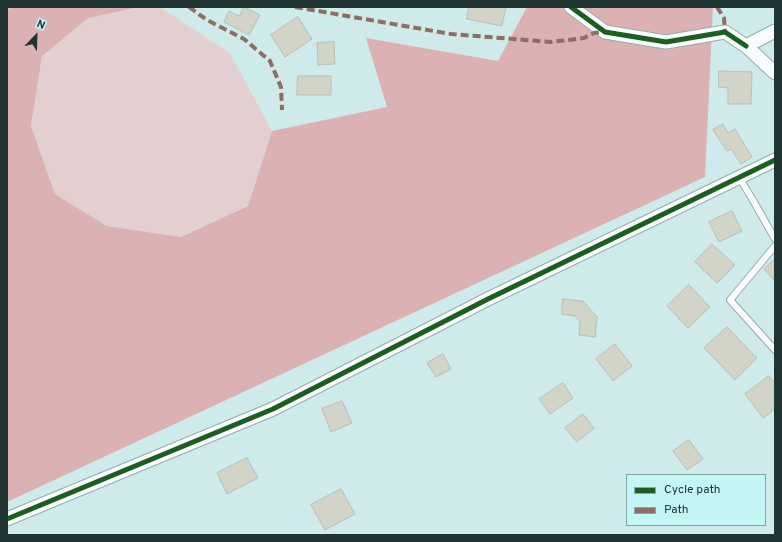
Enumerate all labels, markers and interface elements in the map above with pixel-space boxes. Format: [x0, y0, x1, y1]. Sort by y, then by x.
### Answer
north arrow [16, 16, 56, 56]
text: N [34, 17, 47, 33]
legend [626, 474, 766, 526]
text: Cycle path [664, 482, 721, 498]
text: Path [664, 502, 689, 518]

